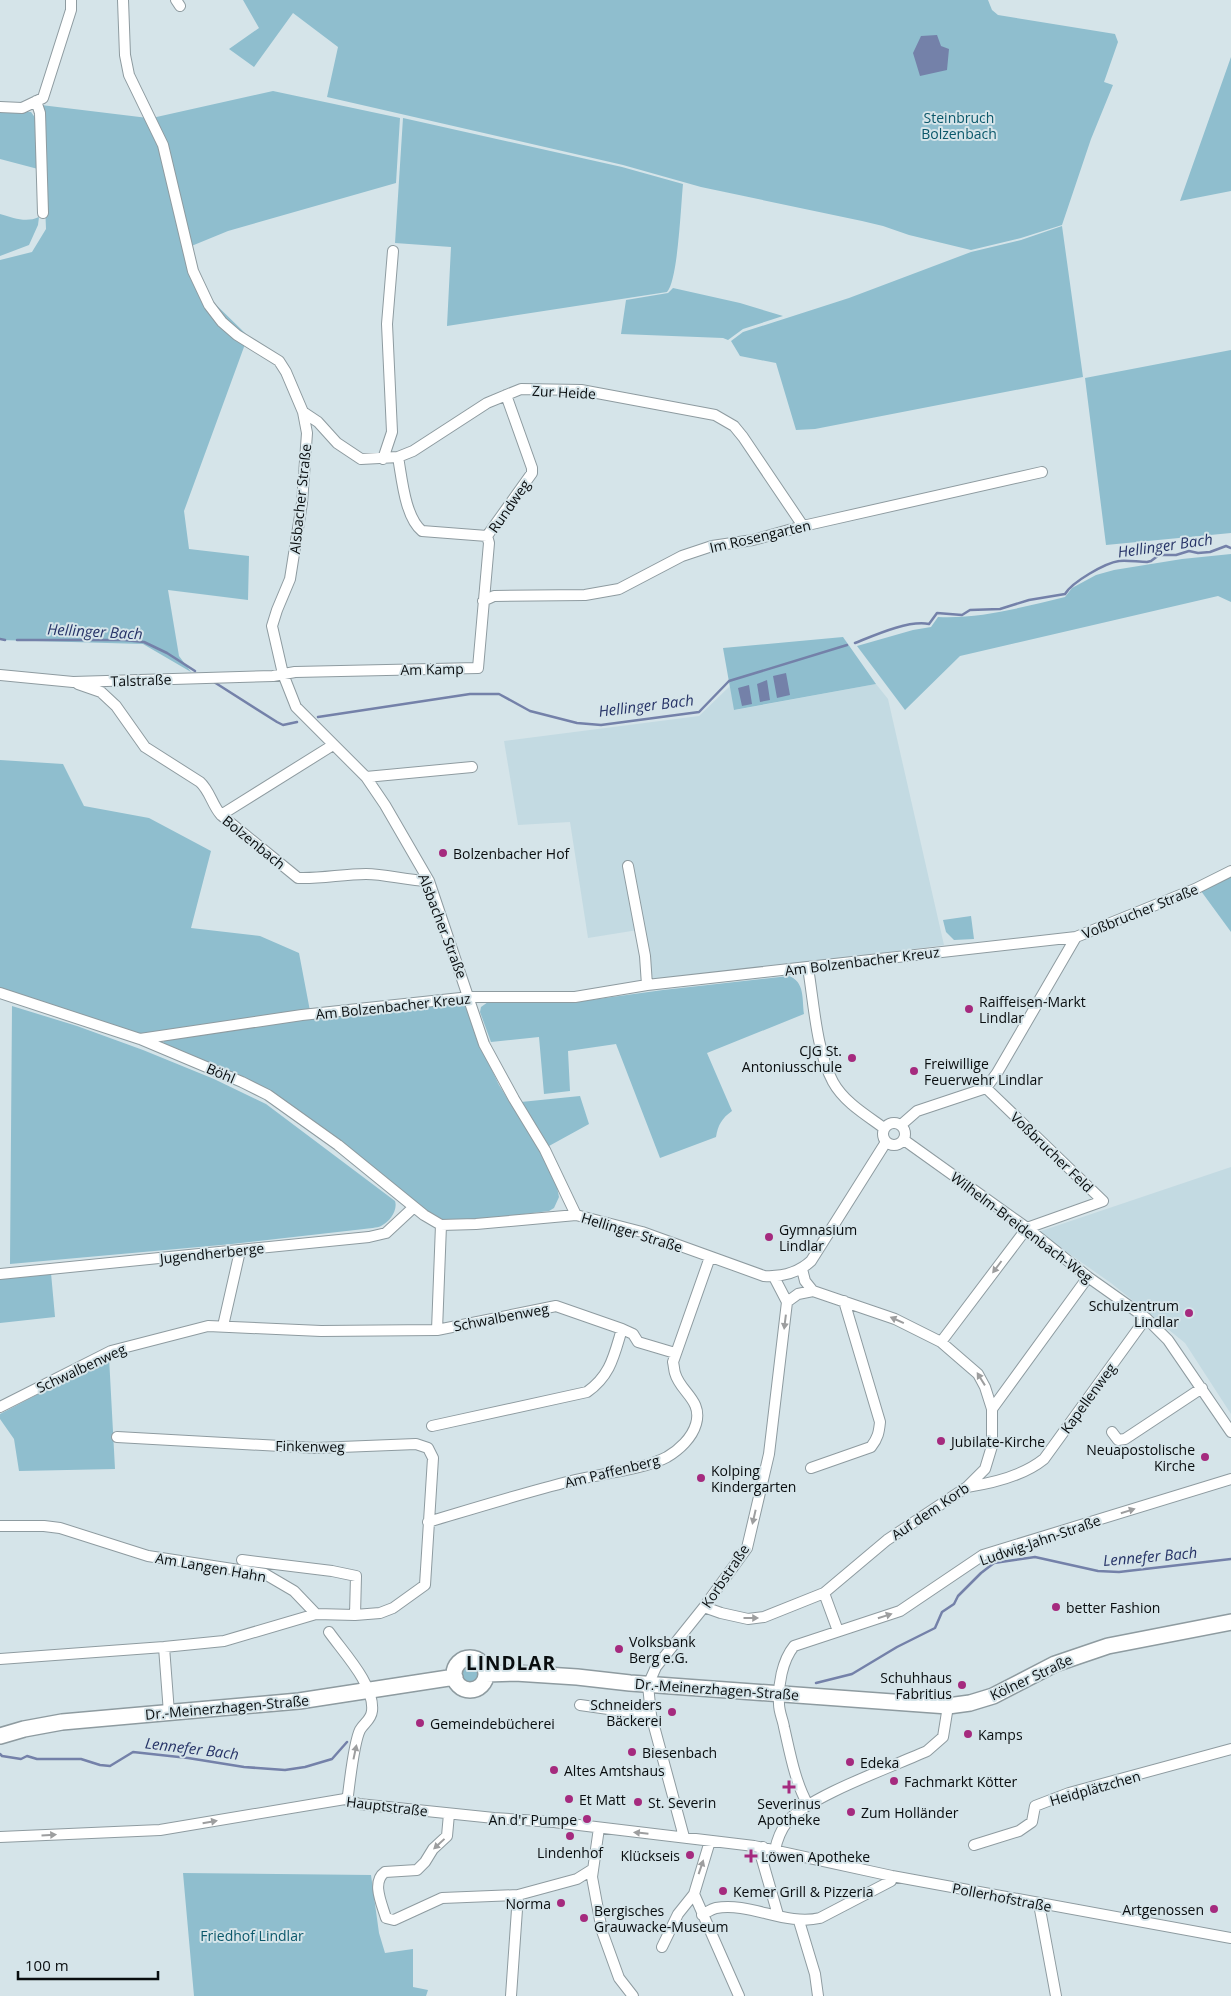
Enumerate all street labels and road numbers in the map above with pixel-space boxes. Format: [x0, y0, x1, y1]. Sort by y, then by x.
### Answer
street label: Zur Heide [531, 381, 597, 403]
street label: Alsbacher Straße [285, 443, 315, 555]
street label: Rundweg [484, 475, 534, 536]
street label: Im Rosengarten [708, 515, 812, 557]
street label: Am Kamp [400, 659, 464, 679]
street label: Talstraße [110, 669, 172, 691]
street label: Bolzenbach [219, 811, 289, 873]
street label: Alsbacher Straße [414, 871, 472, 981]
street label: Voßbrucher Straße [1079, 879, 1201, 943]
street label: Am Bolzenbacher Kreuz [784, 942, 941, 980]
street label: Am Bolzenbacher Kreuz [315, 988, 472, 1024]
street label: Böhl [204, 1058, 238, 1088]
street label: Voßbrucher Feld [1007, 1108, 1097, 1196]
street label: Wilhelm-Breidenbach-Weg [947, 1167, 1097, 1287]
street label: Hellinger Straße [579, 1208, 685, 1256]
street label: Jugendherberge [157, 1238, 265, 1268]
street label: Schwalbenweg [452, 1298, 551, 1336]
street label: Schwalbenweg [33, 1339, 129, 1397]
street label: Kapellenweg [1056, 1359, 1120, 1437]
street label: Finkenweg [275, 1436, 345, 1456]
street label: Am Paffenberg [563, 1450, 662, 1492]
street label: Auf dem Korb [887, 1478, 973, 1544]
street label: Ludwig-Jahn-Straße [977, 1510, 1103, 1570]
street label: Korbstraße [697, 1540, 753, 1612]
street label: Am Langen Hahn [154, 1548, 268, 1586]
street label: Kölner Straße [987, 1650, 1076, 1704]
street label: Dr.-Meinerzhagen-Straße [634, 1674, 800, 1704]
street label: Dr.-Meinerzhagen-Straße [144, 1690, 310, 1724]
street label: Heidplätzchen [1047, 1766, 1143, 1810]
street label: Hauptstraße [345, 1792, 429, 1820]
street label: Pollerhofstraße [951, 1878, 1053, 1916]

